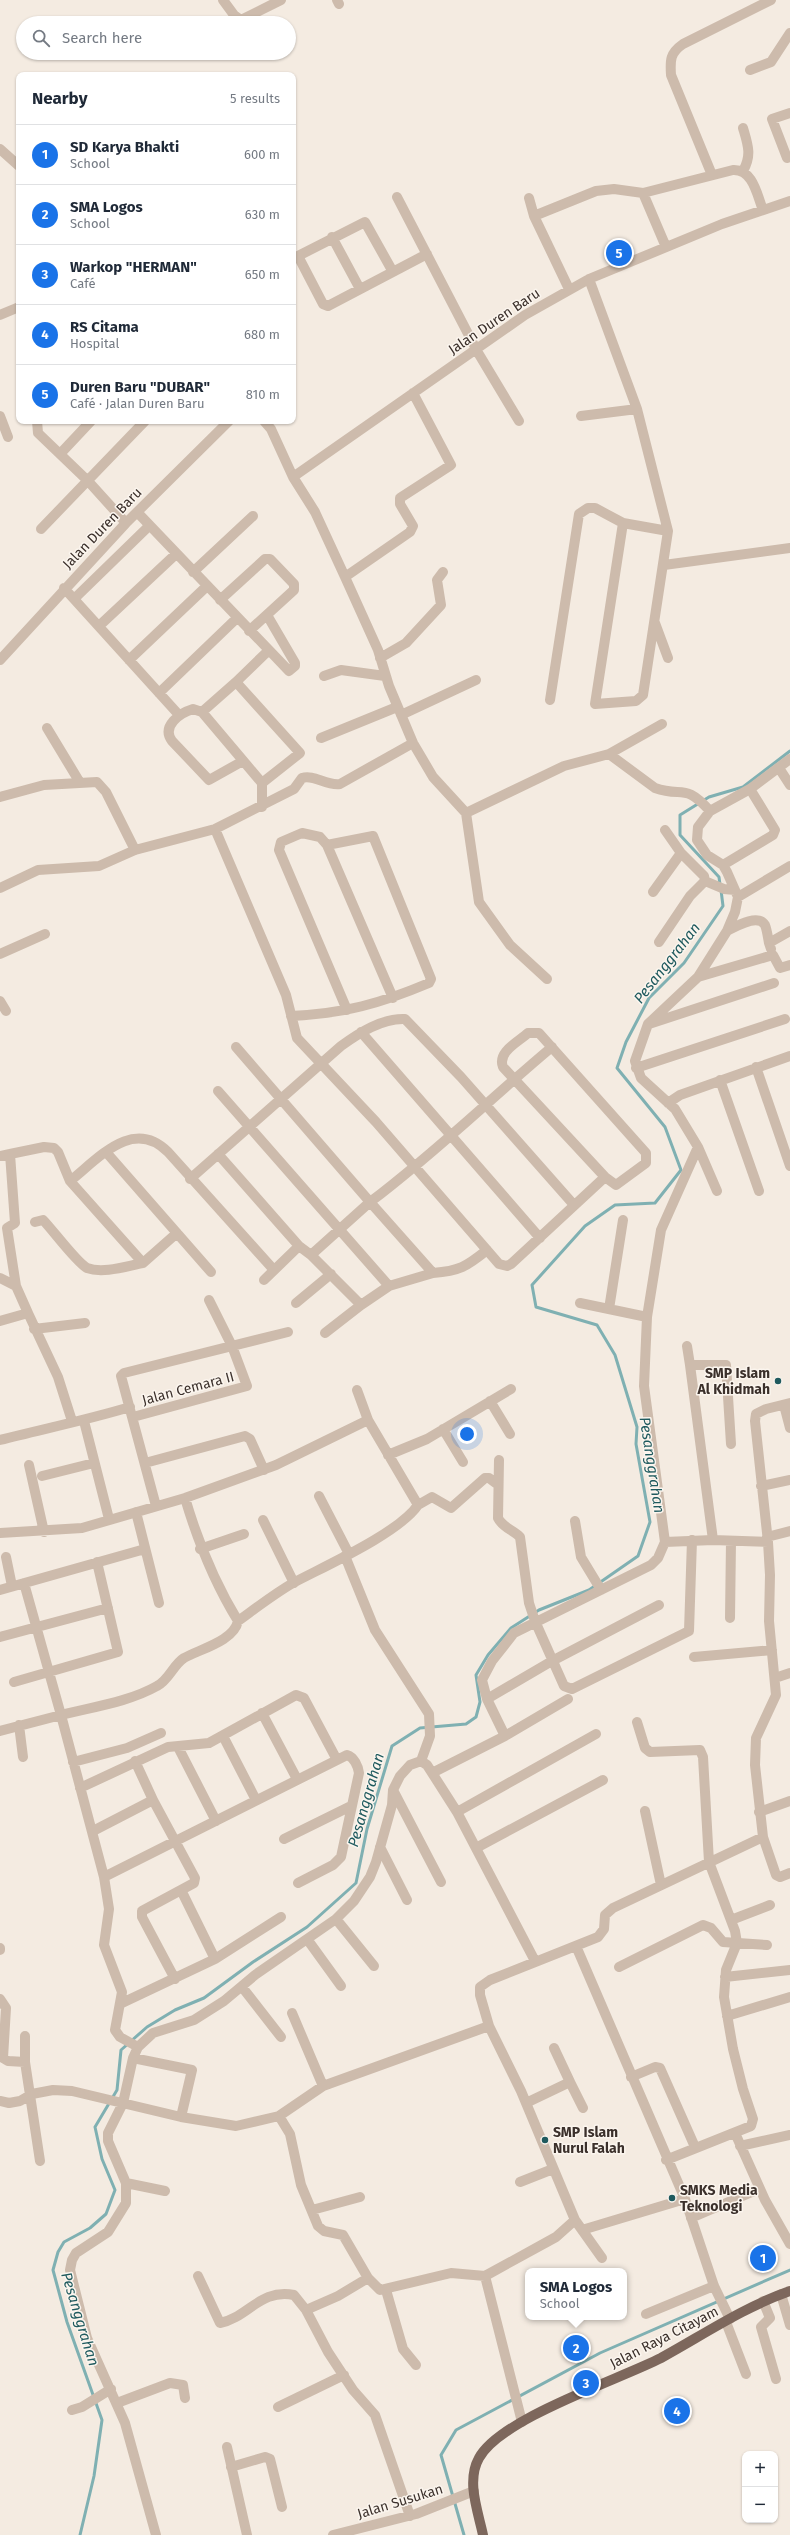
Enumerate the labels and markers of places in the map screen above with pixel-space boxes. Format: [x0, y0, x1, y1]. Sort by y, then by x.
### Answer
pin: 5 [606, 238, 632, 268]
place label: SMP Islam Al Khidmah [696, 1365, 770, 1398]
marker: SMP Islam Al Khidmah [773, 1376, 783, 1386]
place label: SMP Islam Nurul Falah [553, 2124, 625, 2157]
marker: SMP Islam Nurul Falah [540, 2135, 550, 2145]
place label: SMKS Media Teknologi [680, 2182, 758, 2215]
marker: SMKS Media Teknologi [667, 2193, 677, 2203]
pin: 1 [750, 2243, 776, 2273]
pin: 2 [563, 2333, 589, 2363]
pin: 3 [573, 2368, 599, 2398]
pin: 4 [664, 2396, 690, 2426]

